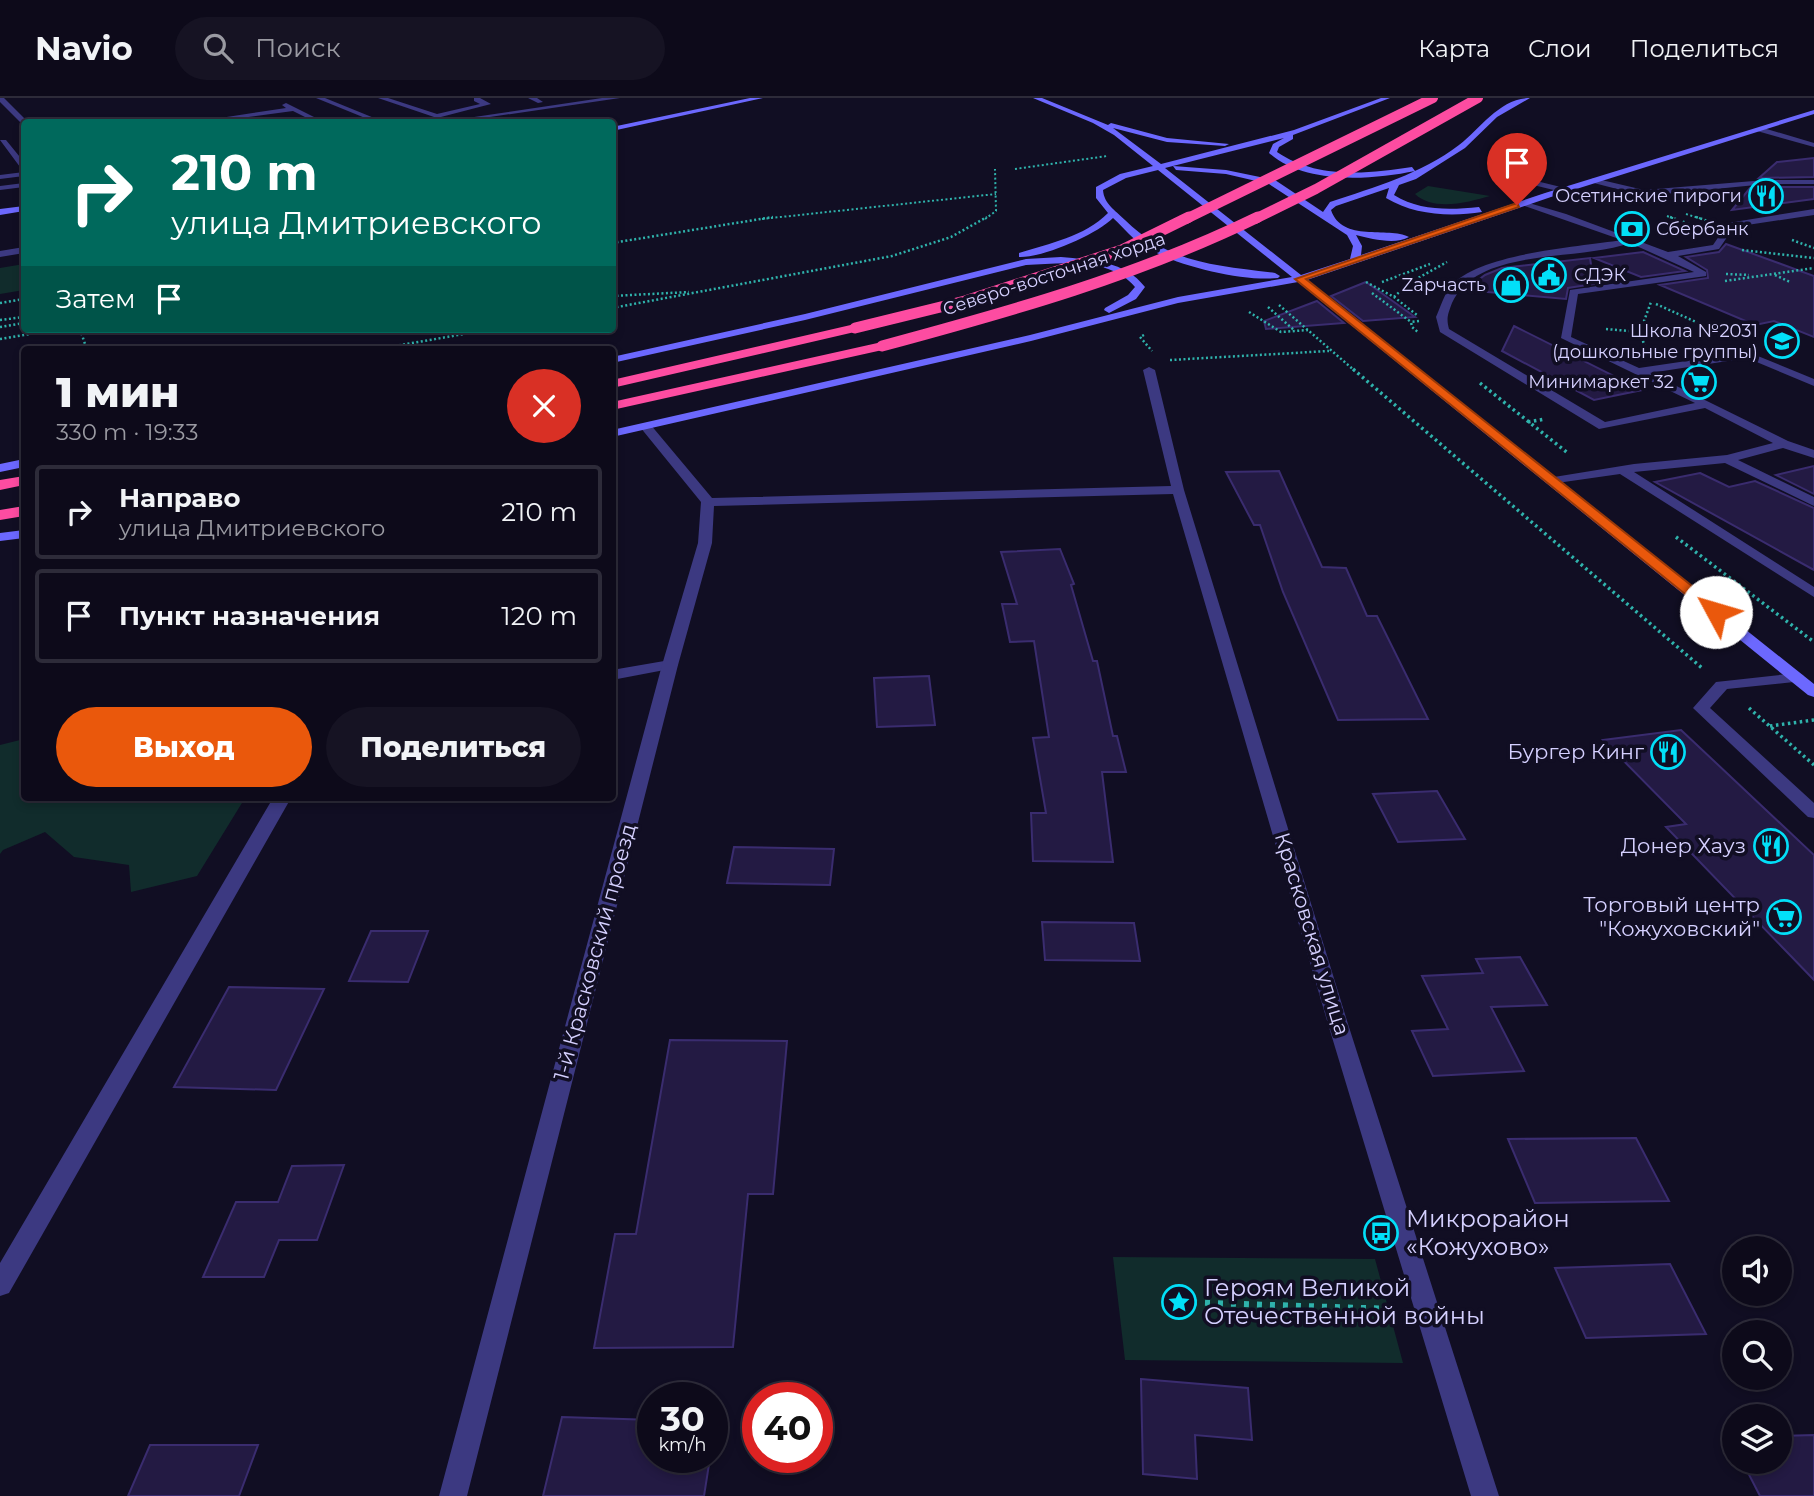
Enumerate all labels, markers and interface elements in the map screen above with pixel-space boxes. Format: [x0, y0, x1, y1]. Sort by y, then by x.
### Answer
search box [175, 17, 665, 80]
text: Navio [35, 28, 133, 68]
icon: search [199, 29, 237, 67]
text: Поиск [255, 32, 341, 64]
text: Карта [1418, 34, 1490, 63]
text: Слои [1528, 34, 1592, 63]
text: Поделиться [1630, 34, 1779, 63]
pin [1487, 133, 1547, 205]
text: 210 m [171, 143, 318, 202]
icon: arrive [1498, 144, 1536, 182]
icon: right [56, 147, 147, 238]
restaurant icon: Осетинские пироги [1747, 177, 1785, 215]
place label: Осетинские пироги [1555, 185, 1742, 207]
text: улица Дмитриевского [171, 203, 542, 242]
bank icon: Сбербанк [1613, 210, 1651, 248]
place label: Сбербанк [1656, 218, 1749, 240]
street label: Северо-восточная хорда [940, 228, 1168, 320]
public building icon: СДЭК [1530, 256, 1568, 294]
place label: СДЭК [1574, 264, 1627, 286]
shop icon: Zapчасть [1492, 266, 1530, 304]
place label: Zapчасть [1402, 274, 1486, 296]
icon: arrive [150, 280, 188, 318]
text: Затем [56, 283, 136, 315]
place label: Школа №2031 (дошкольные группы) [1552, 320, 1758, 363]
school or university icon: Школа №2031 (дошкольные группы) [1763, 322, 1801, 360]
supermarket icon: Минимаркет 32 [1680, 363, 1718, 401]
text: 1 мин [56, 366, 180, 418]
button: close [507, 369, 581, 443]
place label: Минимаркет 32 [1528, 371, 1674, 393]
text: 330 m · 19:33 [56, 418, 198, 446]
text: Направо [119, 482, 240, 514]
icon: right [60, 493, 98, 531]
text: 210 m [501, 496, 577, 528]
text: улица Дмитриевского [119, 514, 385, 542]
position arrow [1679, 575, 1753, 649]
icon: arrive [60, 597, 98, 635]
text: Пункт назначения [119, 600, 380, 632]
text: 120 m [501, 600, 577, 632]
button: Выход [56, 707, 312, 787]
button: Поделиться [326, 707, 581, 787]
restaurant icon: Бургер Кинг [1649, 733, 1687, 771]
place label: Бургер Кинг [1507, 739, 1644, 764]
street label: 1-й Красковский проезд [548, 821, 641, 1083]
restaurant icon: Донер Хауз [1752, 827, 1790, 865]
street label: Красковская улица [1270, 829, 1355, 1038]
place label: Донер Хауз [1621, 833, 1746, 858]
place label: Торговый центр "Кожуховский" [1583, 892, 1760, 941]
supermarket icon: Торговый центр "Кожуховский" [1765, 898, 1803, 936]
place label: Микрорайон «Кожухово» [1406, 1204, 1570, 1261]
bus stop icon: Микрорайон «Кожухово» [1362, 1214, 1400, 1252]
map controls [1722, 1236, 1792, 1474]
button: sound [1722, 1236, 1792, 1306]
place label: Героям Великой Отечественной войны [1204, 1273, 1485, 1330]
place icon: Героям Великой Отечественной войны [1160, 1283, 1198, 1321]
button: search [1722, 1320, 1792, 1390]
speed limit sign: 40 [742, 1382, 833, 1473]
text: 30 [660, 1397, 705, 1440]
button: layers [1722, 1404, 1792, 1474]
text: km/h [658, 1434, 707, 1456]

